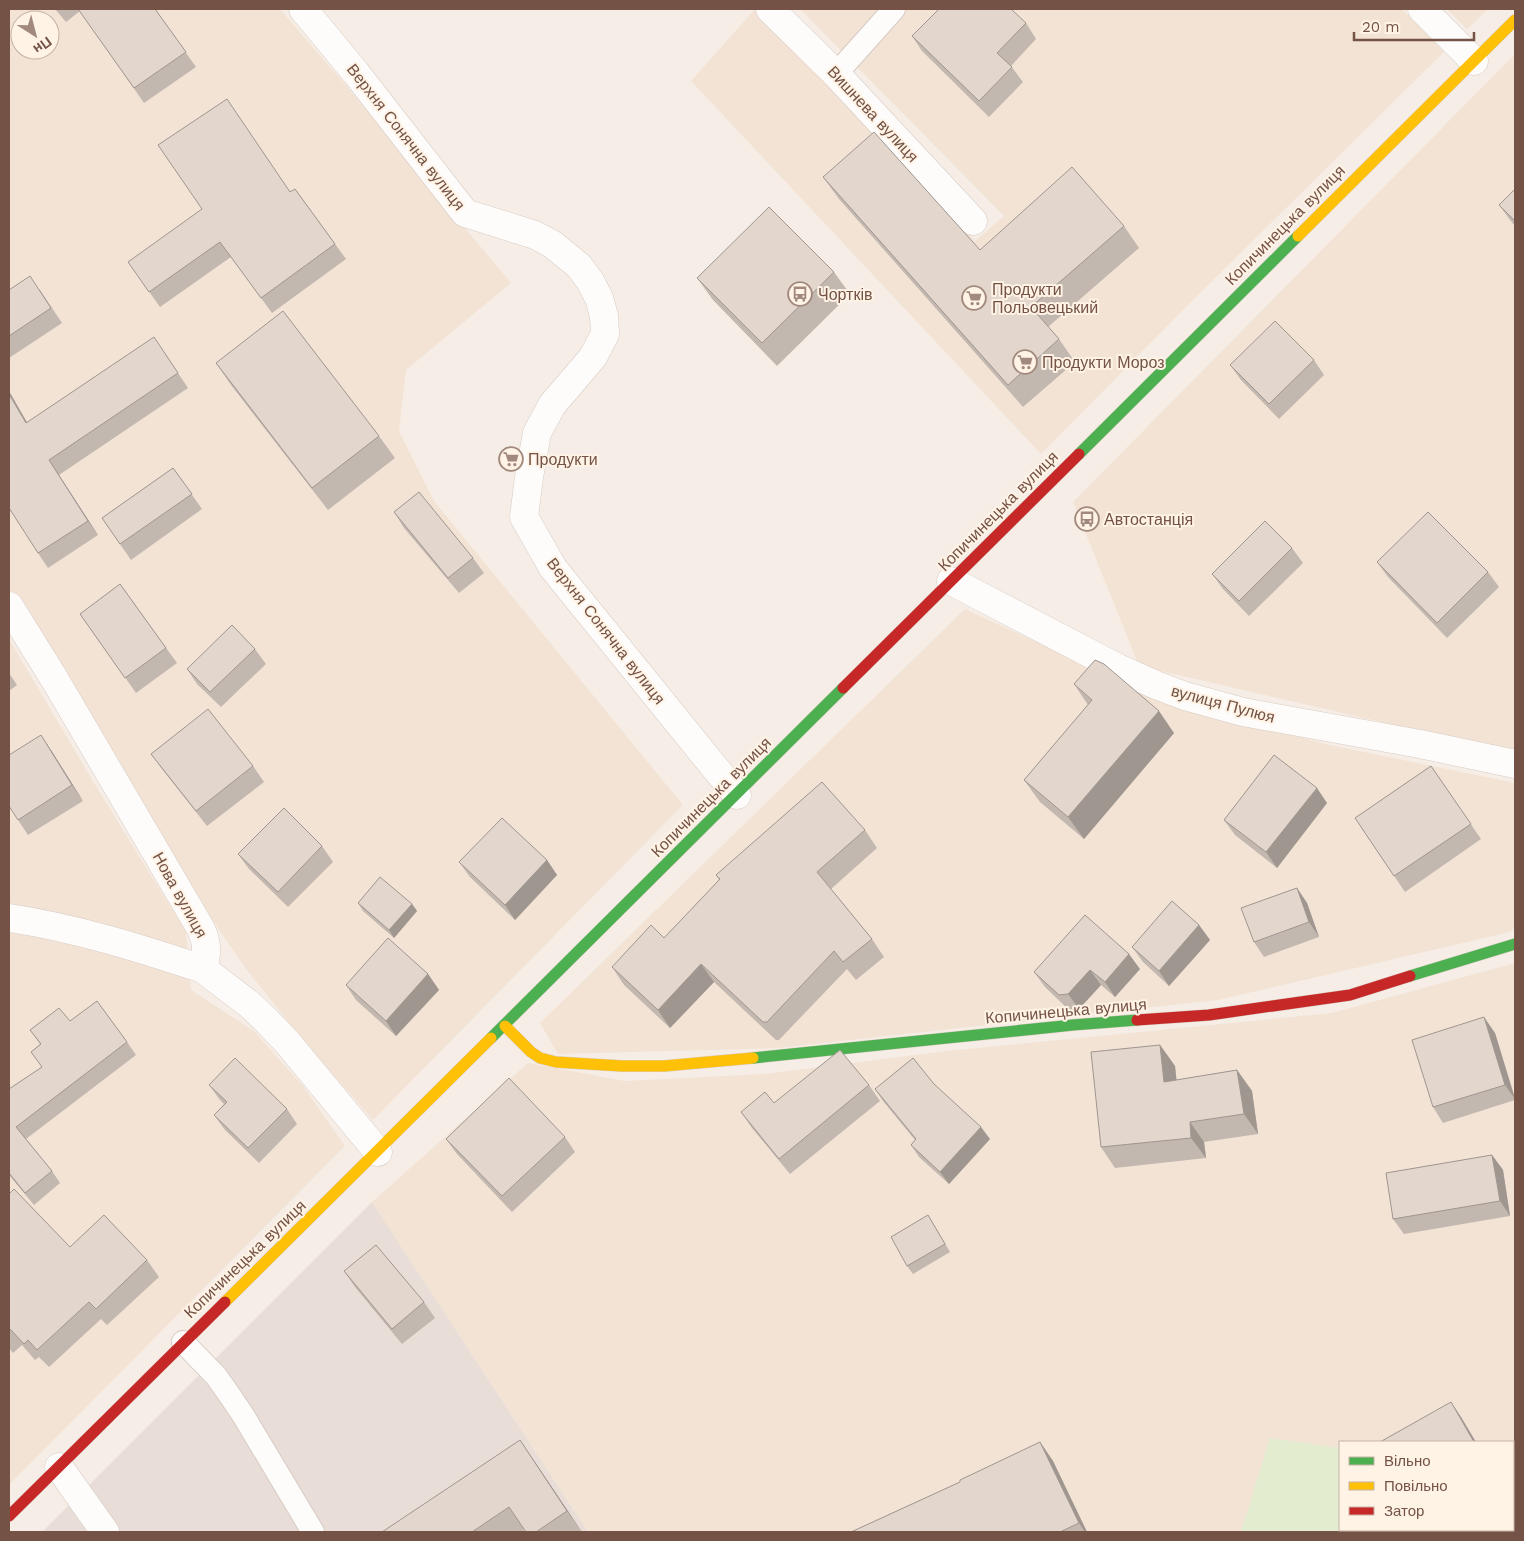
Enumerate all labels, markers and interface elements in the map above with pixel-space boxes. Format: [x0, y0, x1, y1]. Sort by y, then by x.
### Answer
north arrow [10, 10, 60, 60]
scale bar [1354, 10, 1474, 42]
text: 20 m [1362, 18, 1400, 36]
text: Пн [30, 34, 55, 57]
street label: Верхня Сонячна вулиця [343, 60, 469, 214]
street label: Вишнева вулиця [824, 62, 922, 166]
street label: Копичинецька вулиця [1221, 161, 1349, 289]
place label: Продукти Польовецький [992, 280, 1098, 317]
bus stop icon: Чортків [787, 281, 813, 307]
place label: Чортків [818, 285, 873, 304]
supermarket icon: Продукти Польовецький [961, 285, 987, 311]
supermarket icon: Продукти Мороз [1012, 349, 1038, 375]
place label: Продукти Мороз [1042, 353, 1165, 372]
supermarket icon: Продукти [498, 446, 524, 472]
street label: Копичинецька вулиця [934, 447, 1062, 575]
place label: Продукти [528, 450, 598, 469]
bus stop icon: Автостанція [1074, 506, 1100, 532]
place label: Автостанція [1104, 510, 1193, 529]
street label: Верхня Сонячна вулиця [543, 554, 669, 708]
street label: вулиця Пулюя [1169, 681, 1277, 727]
street label: Копичинецька вулиця [647, 733, 775, 861]
street label: Нова вулиця [149, 849, 211, 941]
street label: Копичинецька вулиця [985, 994, 1147, 1028]
street label: Копичинецька вулиця [180, 1196, 310, 1322]
legend [1339, 1441, 1514, 1531]
text: Вільно [1384, 1452, 1431, 1470]
text: Повільно [1384, 1477, 1448, 1495]
text: Затор [1384, 1502, 1424, 1520]

